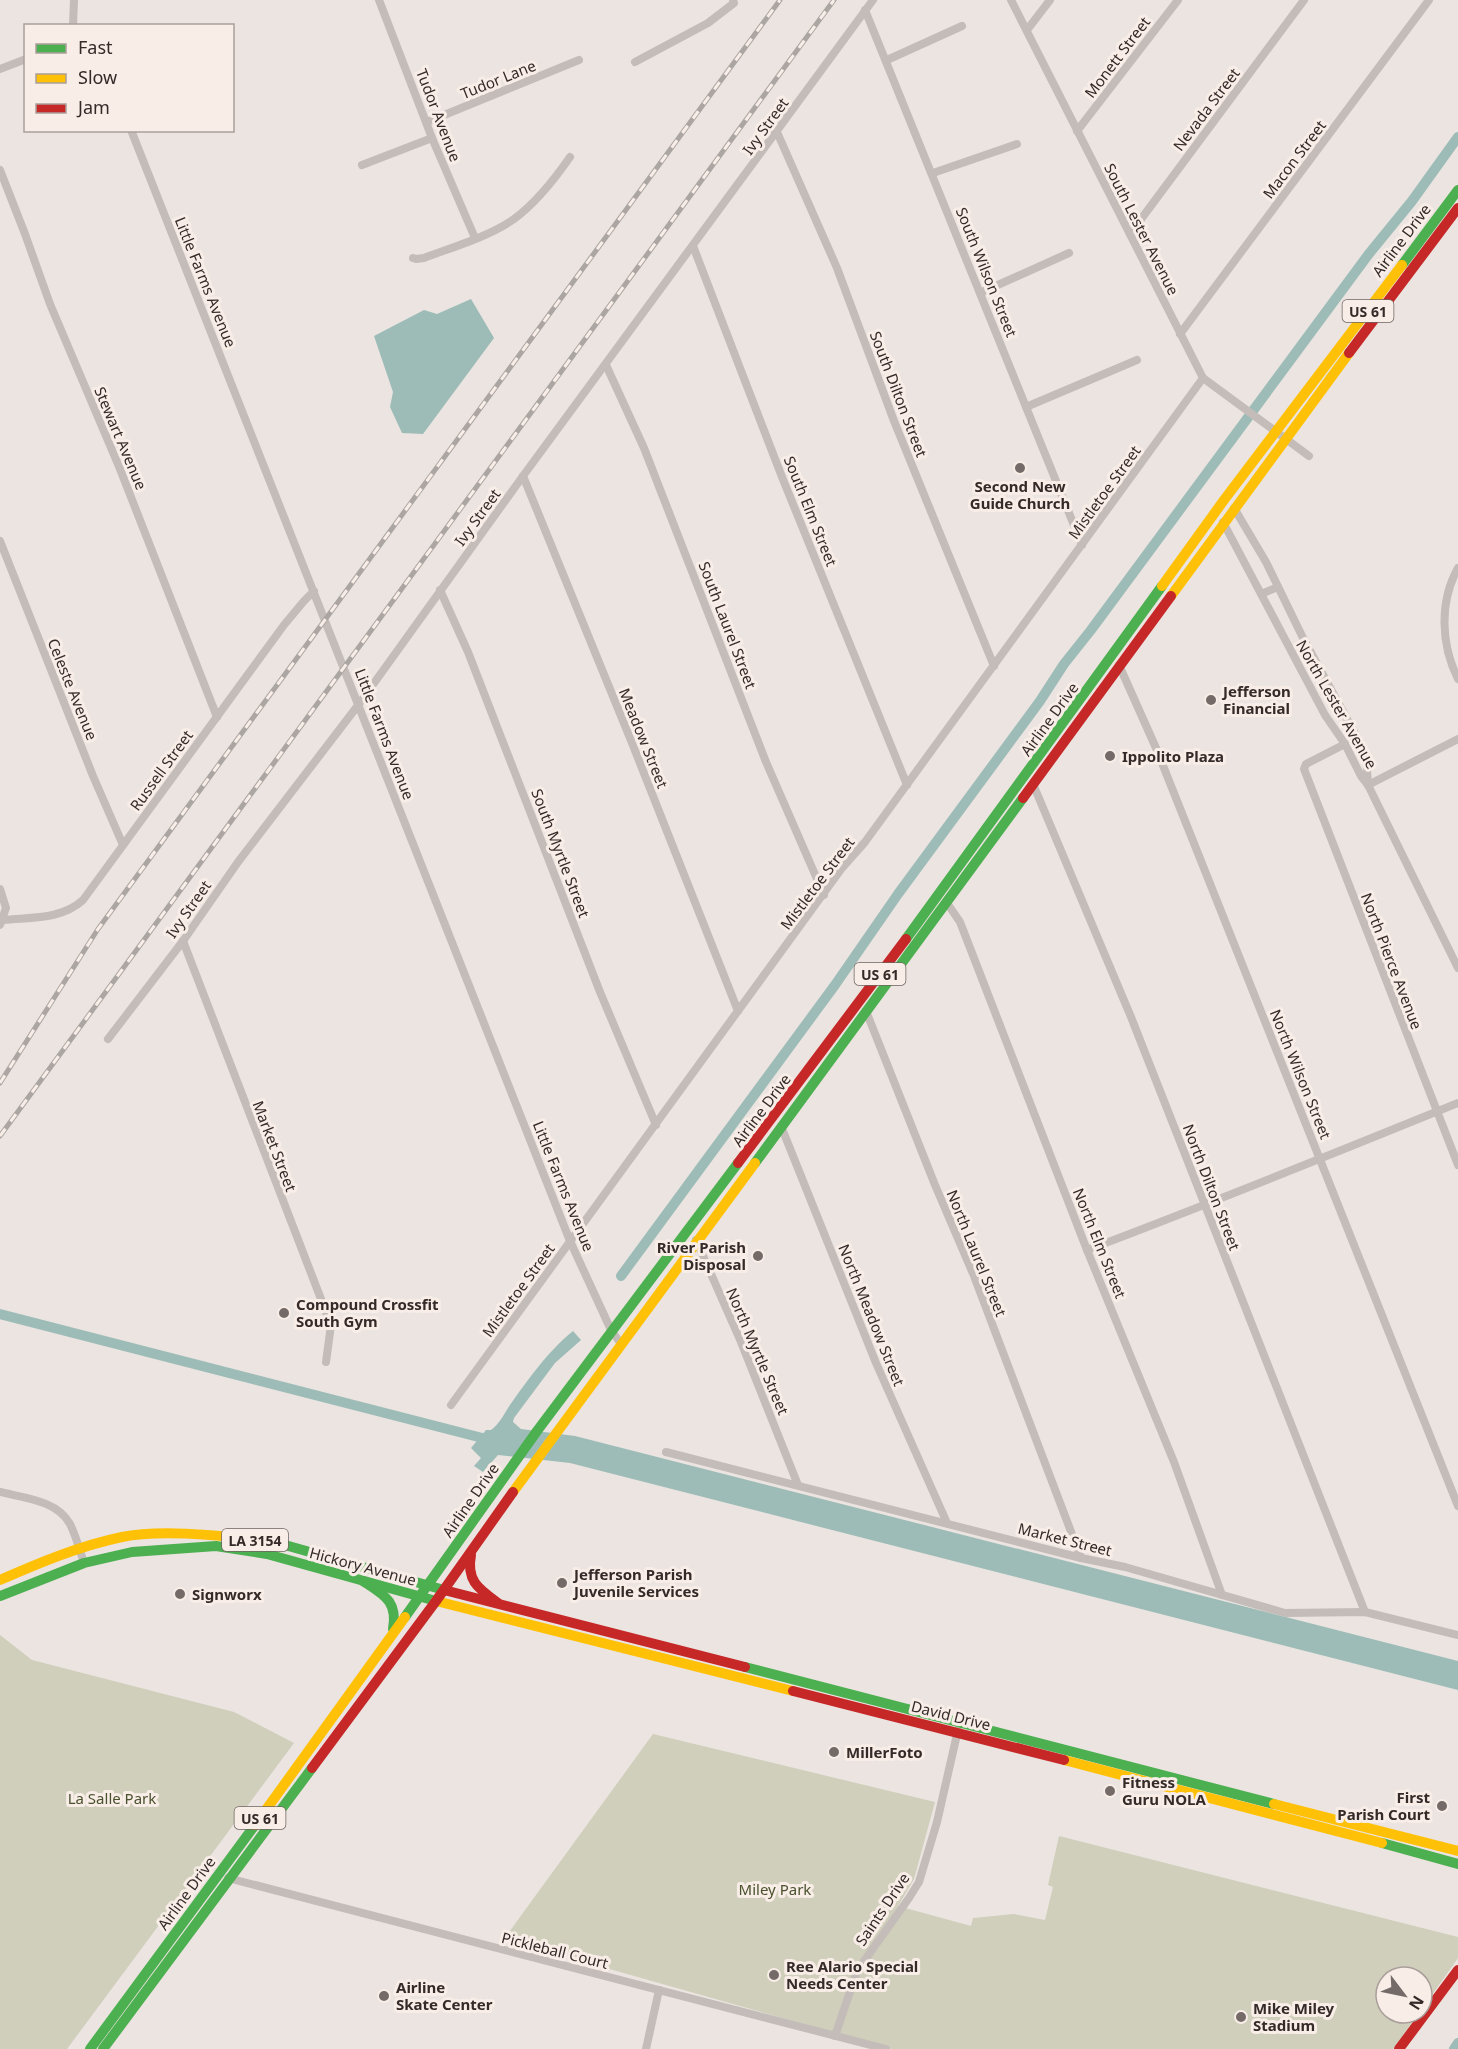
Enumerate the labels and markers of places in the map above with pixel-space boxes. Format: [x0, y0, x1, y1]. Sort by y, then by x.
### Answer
marker: Second New Guide Church [1013, 461, 1027, 475]
place label: Second New Guide Church [970, 476, 1070, 513]
place label: Jefferson Financial [1221, 681, 1291, 718]
marker: Jefferson Financial [1204, 693, 1218, 707]
place label: Ippolito Plaza [1122, 746, 1224, 766]
marker: Ippolito Plaza [1103, 749, 1117, 763]
place label: River Parish Disposal [657, 1237, 746, 1274]
marker: River Parish Disposal [751, 1249, 765, 1263]
place label: Compound Crossfit South Gym [296, 1294, 439, 1331]
marker: Compound Crossfit South Gym [277, 1306, 291, 1320]
place label: Jefferson Parish Juvenile Services [572, 1564, 699, 1601]
marker: Jefferson Parish Juvenile Services [555, 1576, 569, 1590]
place label: Signworx [192, 1584, 262, 1604]
marker: Signworx [173, 1587, 187, 1601]
place label: MillerFoto [846, 1742, 923, 1762]
marker: MillerFoto [827, 1745, 841, 1759]
place label: Fitness Guru NOLA [1122, 1772, 1206, 1809]
marker: Fitness Guru NOLA [1103, 1784, 1117, 1798]
place label: First Parish Court [1337, 1787, 1430, 1824]
marker: First Parish Court [1435, 1799, 1449, 1813]
place label: Ree Alario Special Needs Center [786, 1956, 918, 1993]
marker: Ree Alario Special Needs Center [767, 1968, 781, 1982]
place label: Airline Skate Center [396, 1977, 493, 2014]
marker: Airline Skate Center [377, 1989, 391, 2003]
place label: Mike Miley Stadium [1253, 1998, 1335, 2035]
marker: Mike Miley Stadium [1234, 2010, 1248, 2024]

